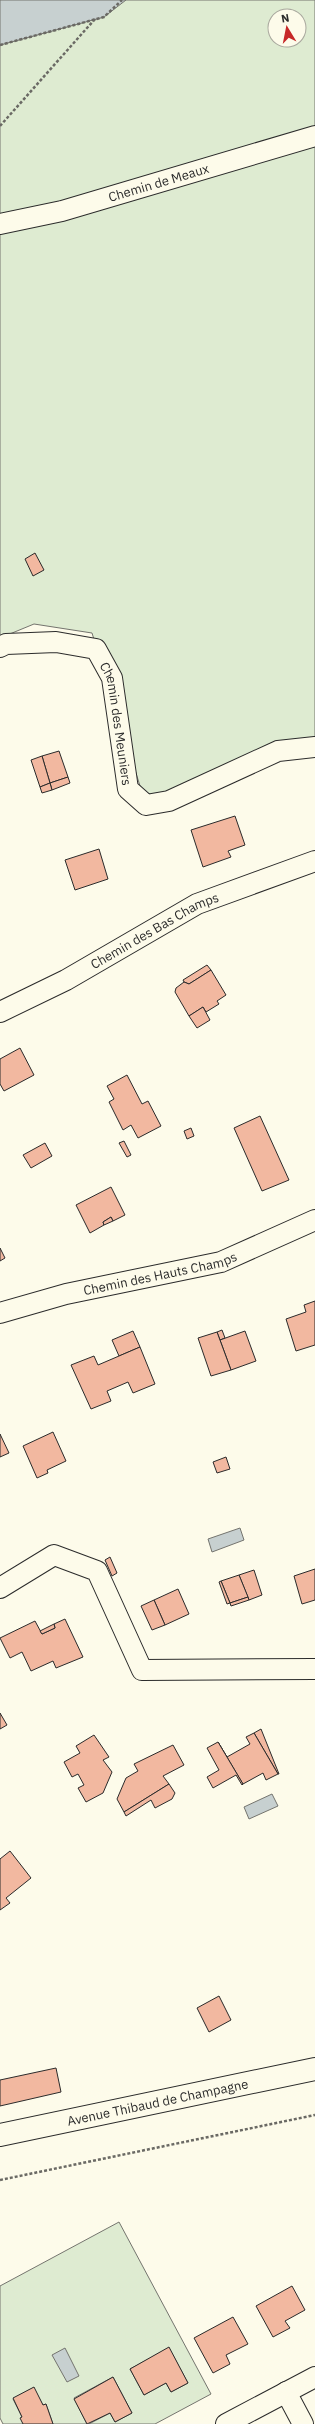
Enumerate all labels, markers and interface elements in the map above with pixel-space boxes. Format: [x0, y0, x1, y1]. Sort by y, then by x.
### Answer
north arrow [267, 8, 307, 48]
text: N [280, 11, 290, 26]
street label: Chemin de Meaux [106, 160, 211, 206]
street label: Chemin des Meuniers [96, 659, 135, 787]
street label: Chemin des Bas Champs [87, 889, 221, 973]
street label: Chemin des Hauts Champs [82, 1248, 240, 1299]
street label: Avenue Thibaud de Champagne [66, 2075, 250, 2130]

